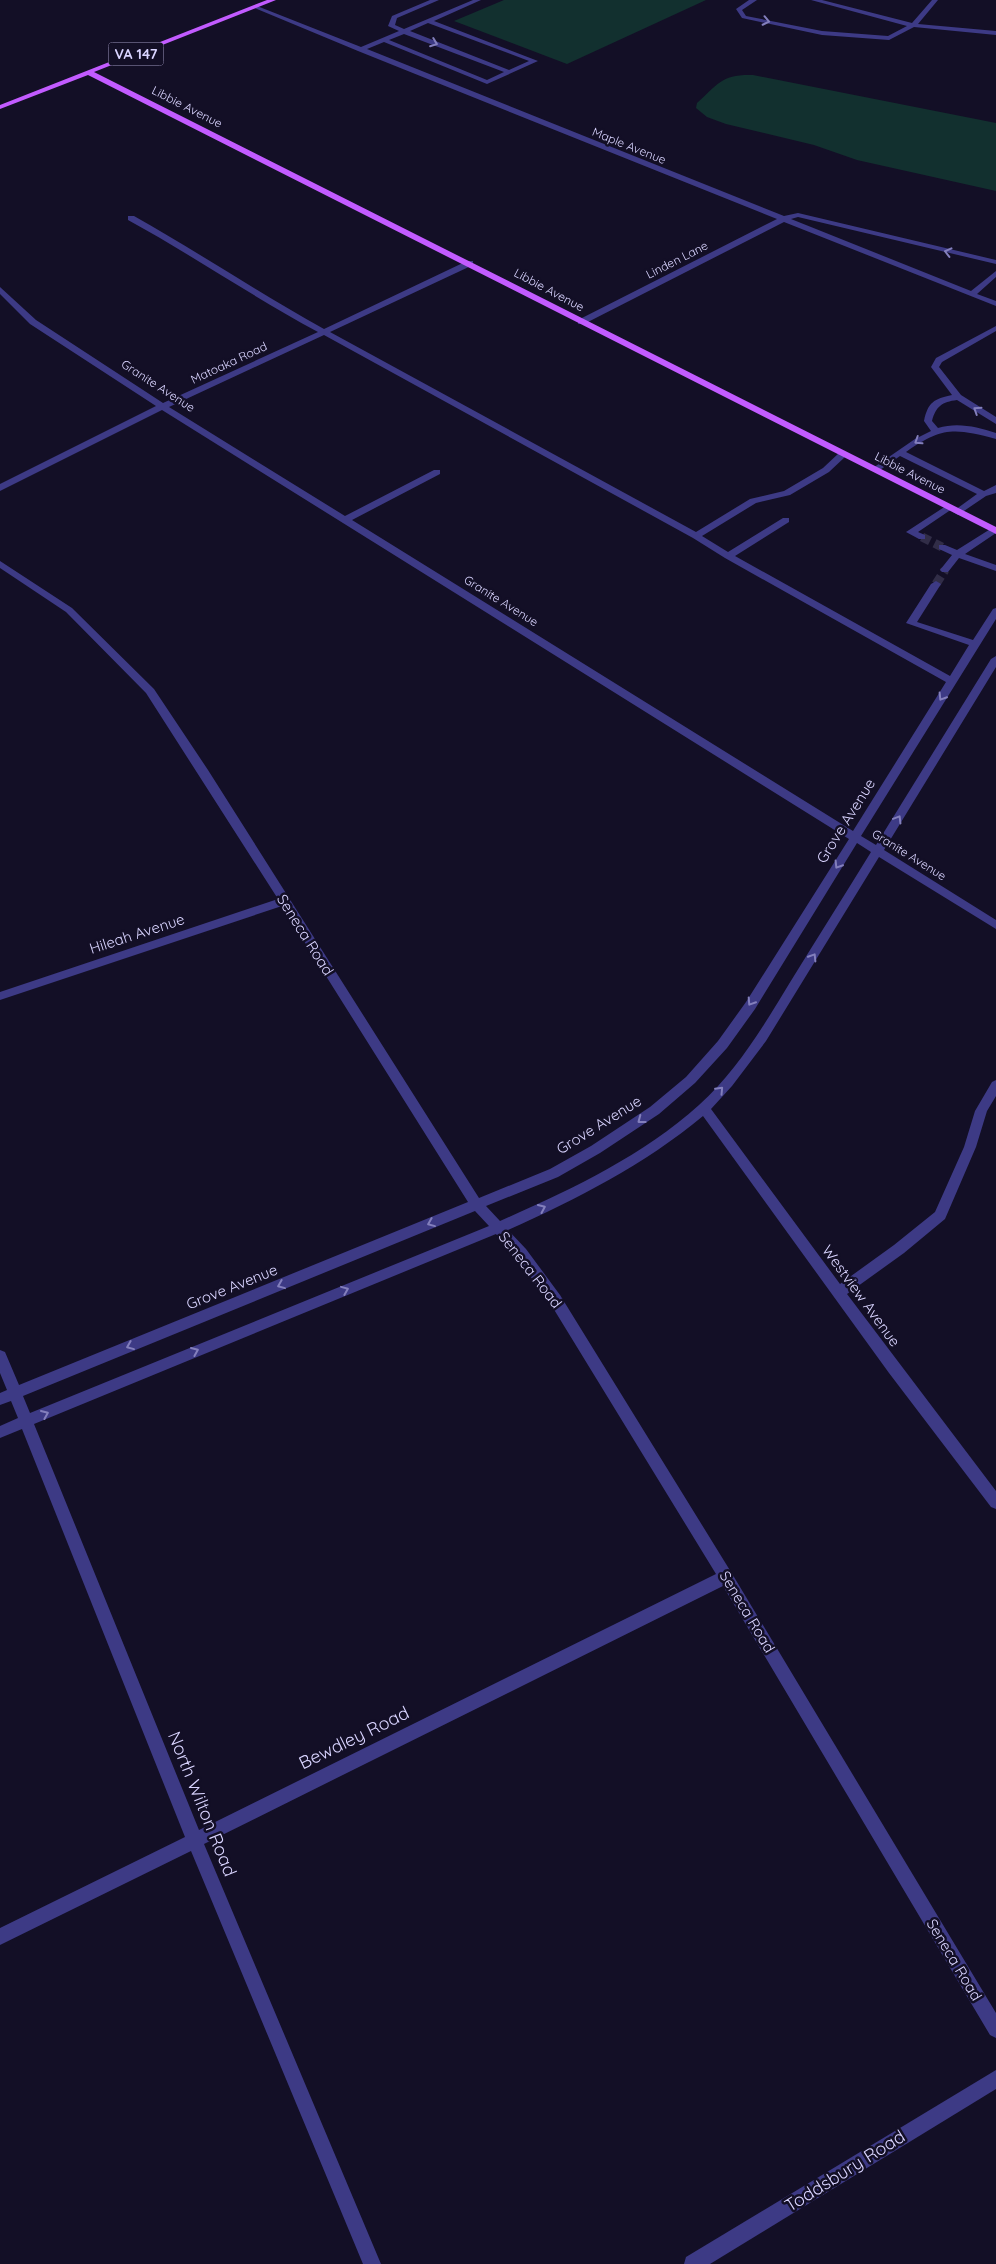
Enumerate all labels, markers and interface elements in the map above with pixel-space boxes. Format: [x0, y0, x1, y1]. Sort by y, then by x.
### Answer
one-way arrow [761, 16, 770, 26]
one-way arrow [430, 37, 438, 47]
road number: VA 147 [108, 42, 164, 66]
street label: Libbie Avenue [149, 82, 225, 131]
street label: Maple Avenue [590, 124, 668, 167]
street label: Linden Lane [643, 237, 710, 282]
one-way arrow [944, 247, 953, 258]
street label: Libbie Avenue [512, 265, 587, 314]
street label: Matoaka Road [188, 338, 269, 387]
street label: Granite Avenue [119, 356, 198, 415]
one-way arrow [973, 406, 982, 416]
one-way arrow [914, 435, 923, 445]
street label: Libbie Avenue [872, 448, 948, 497]
street label: Granite Avenue [461, 572, 541, 629]
one-way arrow [939, 691, 949, 700]
street label: Grove Avenue [812, 775, 879, 867]
one-way arrow [892, 815, 902, 824]
street label: Granite Avenue [869, 826, 949, 883]
one-way arrow [835, 859, 845, 868]
street label: Seneca Road [273, 891, 338, 979]
street label: Hileah Avenue [87, 909, 187, 958]
one-way arrow [807, 953, 817, 962]
one-way arrow [748, 996, 758, 1005]
one-way arrow [714, 1086, 723, 1095]
street label: Grove Avenue [553, 1091, 645, 1158]
one-way arrow [637, 1114, 647, 1123]
one-way arrow [537, 1204, 546, 1214]
one-way arrow [428, 1217, 436, 1227]
street label: Seneca Road [495, 1228, 566, 1312]
street label: Westview Avenue [818, 1241, 905, 1350]
street label: Grove Avenue [183, 1260, 280, 1313]
one-way arrow [277, 1278, 286, 1289]
one-way arrow [340, 1285, 349, 1296]
one-way arrow [127, 1340, 135, 1350]
one-way arrow [190, 1347, 199, 1358]
one-way arrow [40, 1409, 49, 1420]
street label: Seneca Road [716, 1567, 779, 1656]
street label: Bewdley Road [295, 1701, 413, 1774]
street label: North Wilton Road [163, 1728, 242, 1880]
street label: Seneca Road [923, 1915, 986, 2004]
street label: Toddsbury Road [780, 2124, 909, 2217]

